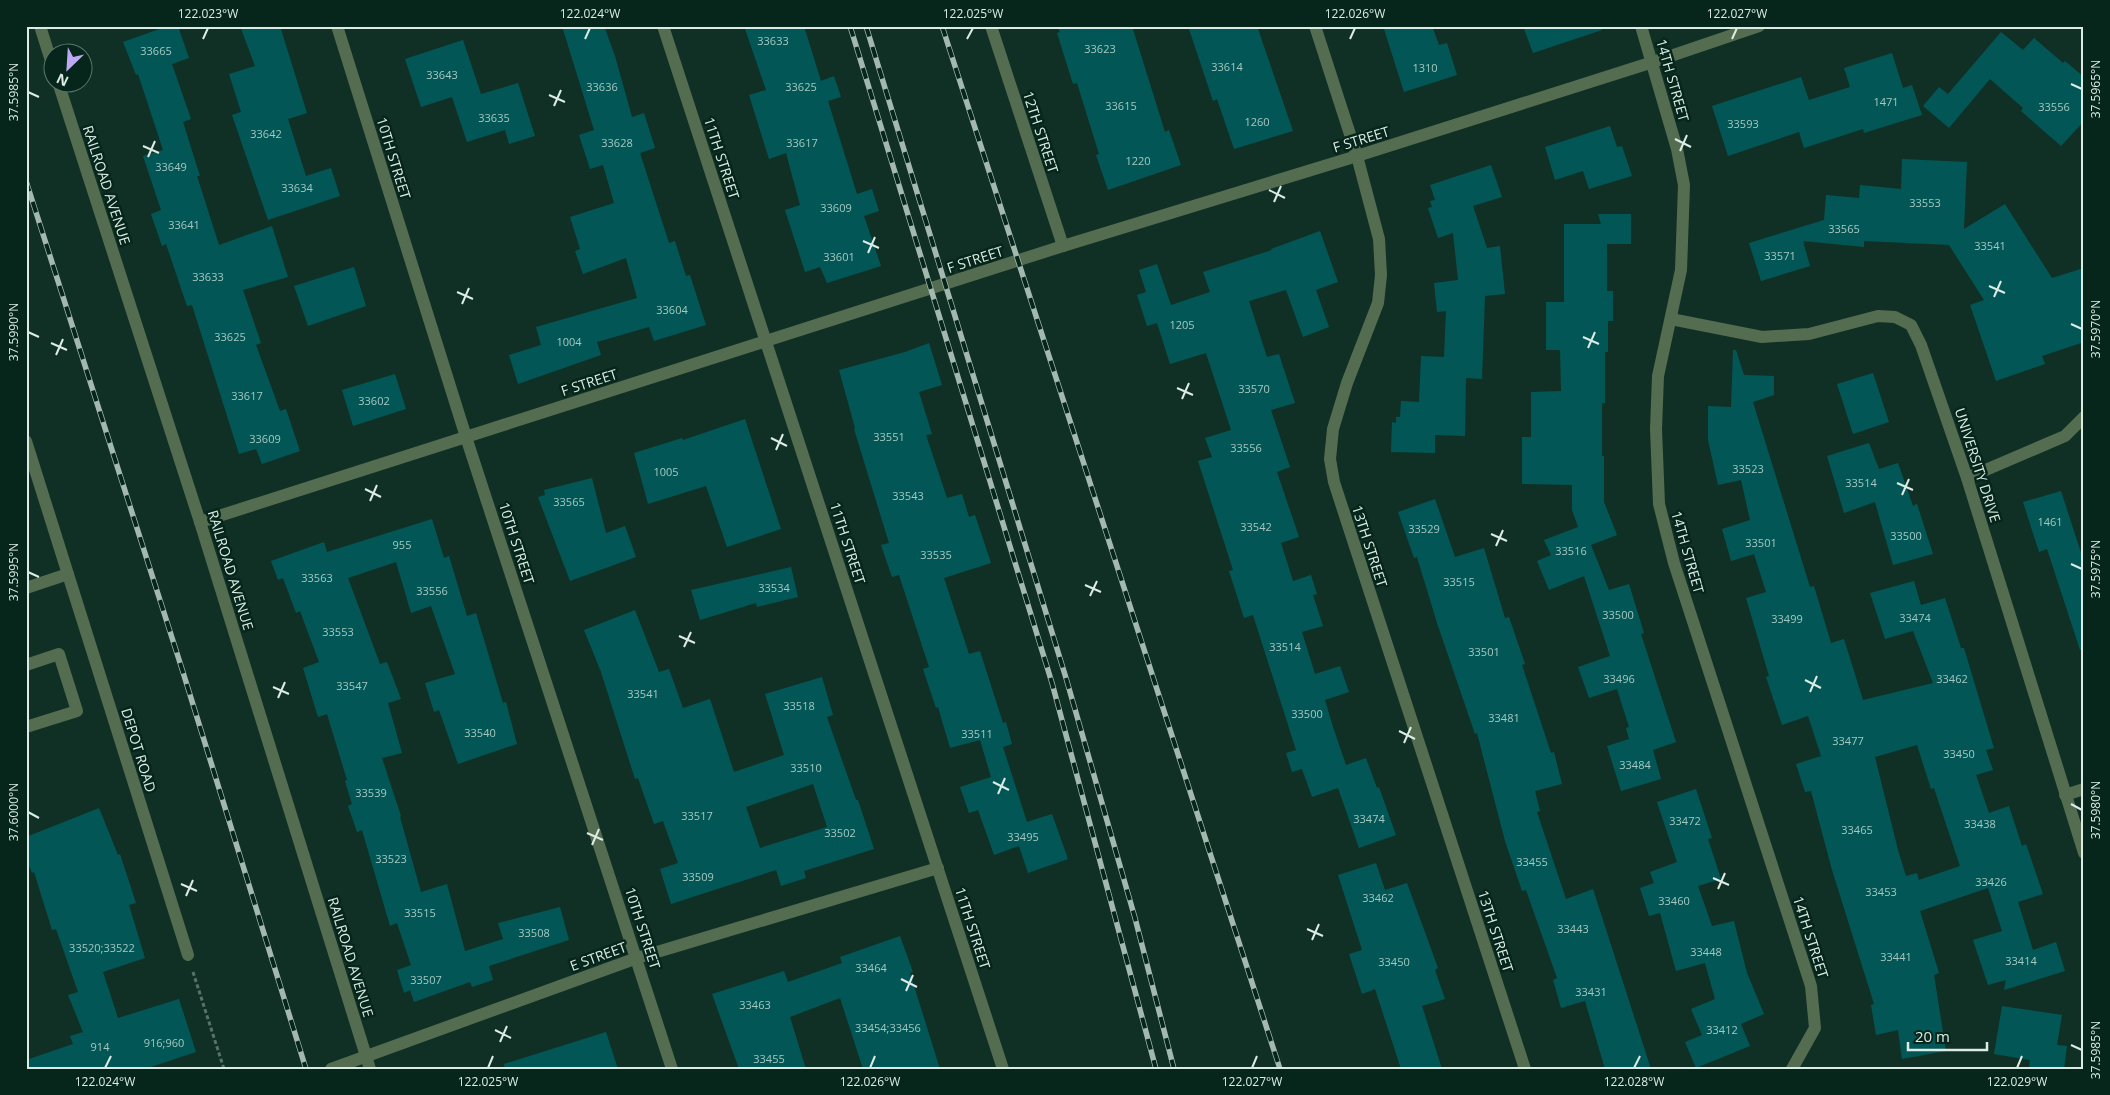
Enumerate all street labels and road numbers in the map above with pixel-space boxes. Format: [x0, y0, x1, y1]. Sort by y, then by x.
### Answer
street label: 14TH STREET [1652, 37, 1694, 124]
street label: 12TH STREET [1019, 89, 1063, 176]
street label: 10TH STREET [372, 115, 416, 202]
street label: 11TH STREET [700, 115, 744, 202]
street label: F STREET [1330, 121, 1392, 157]
street label: RAILROAD AVENUE [79, 123, 135, 247]
street label: F STREET [944, 241, 1006, 277]
street label: F STREET [558, 364, 620, 400]
street label: UNIVERSITY DRIVE [1951, 405, 2005, 525]
street label: 10TH STREET [495, 500, 539, 587]
street label: 11TH STREET [826, 500, 870, 587]
street label: 13TH STREET [1348, 503, 1392, 590]
street label: RAILROAD AVENUE [204, 508, 258, 632]
street label: 14TH STREET [1667, 509, 1709, 596]
street label: DEPOT ROAD [117, 706, 161, 794]
street label: 10TH STREET [621, 885, 665, 972]
street label: 11TH STREET [951, 885, 995, 972]
street label: 13TH STREET [1474, 888, 1518, 975]
street label: 14TH STREET [1789, 894, 1833, 981]
street label: RAILROAD AVENUE [324, 895, 378, 1019]
street label: E STREET [567, 937, 629, 975]

